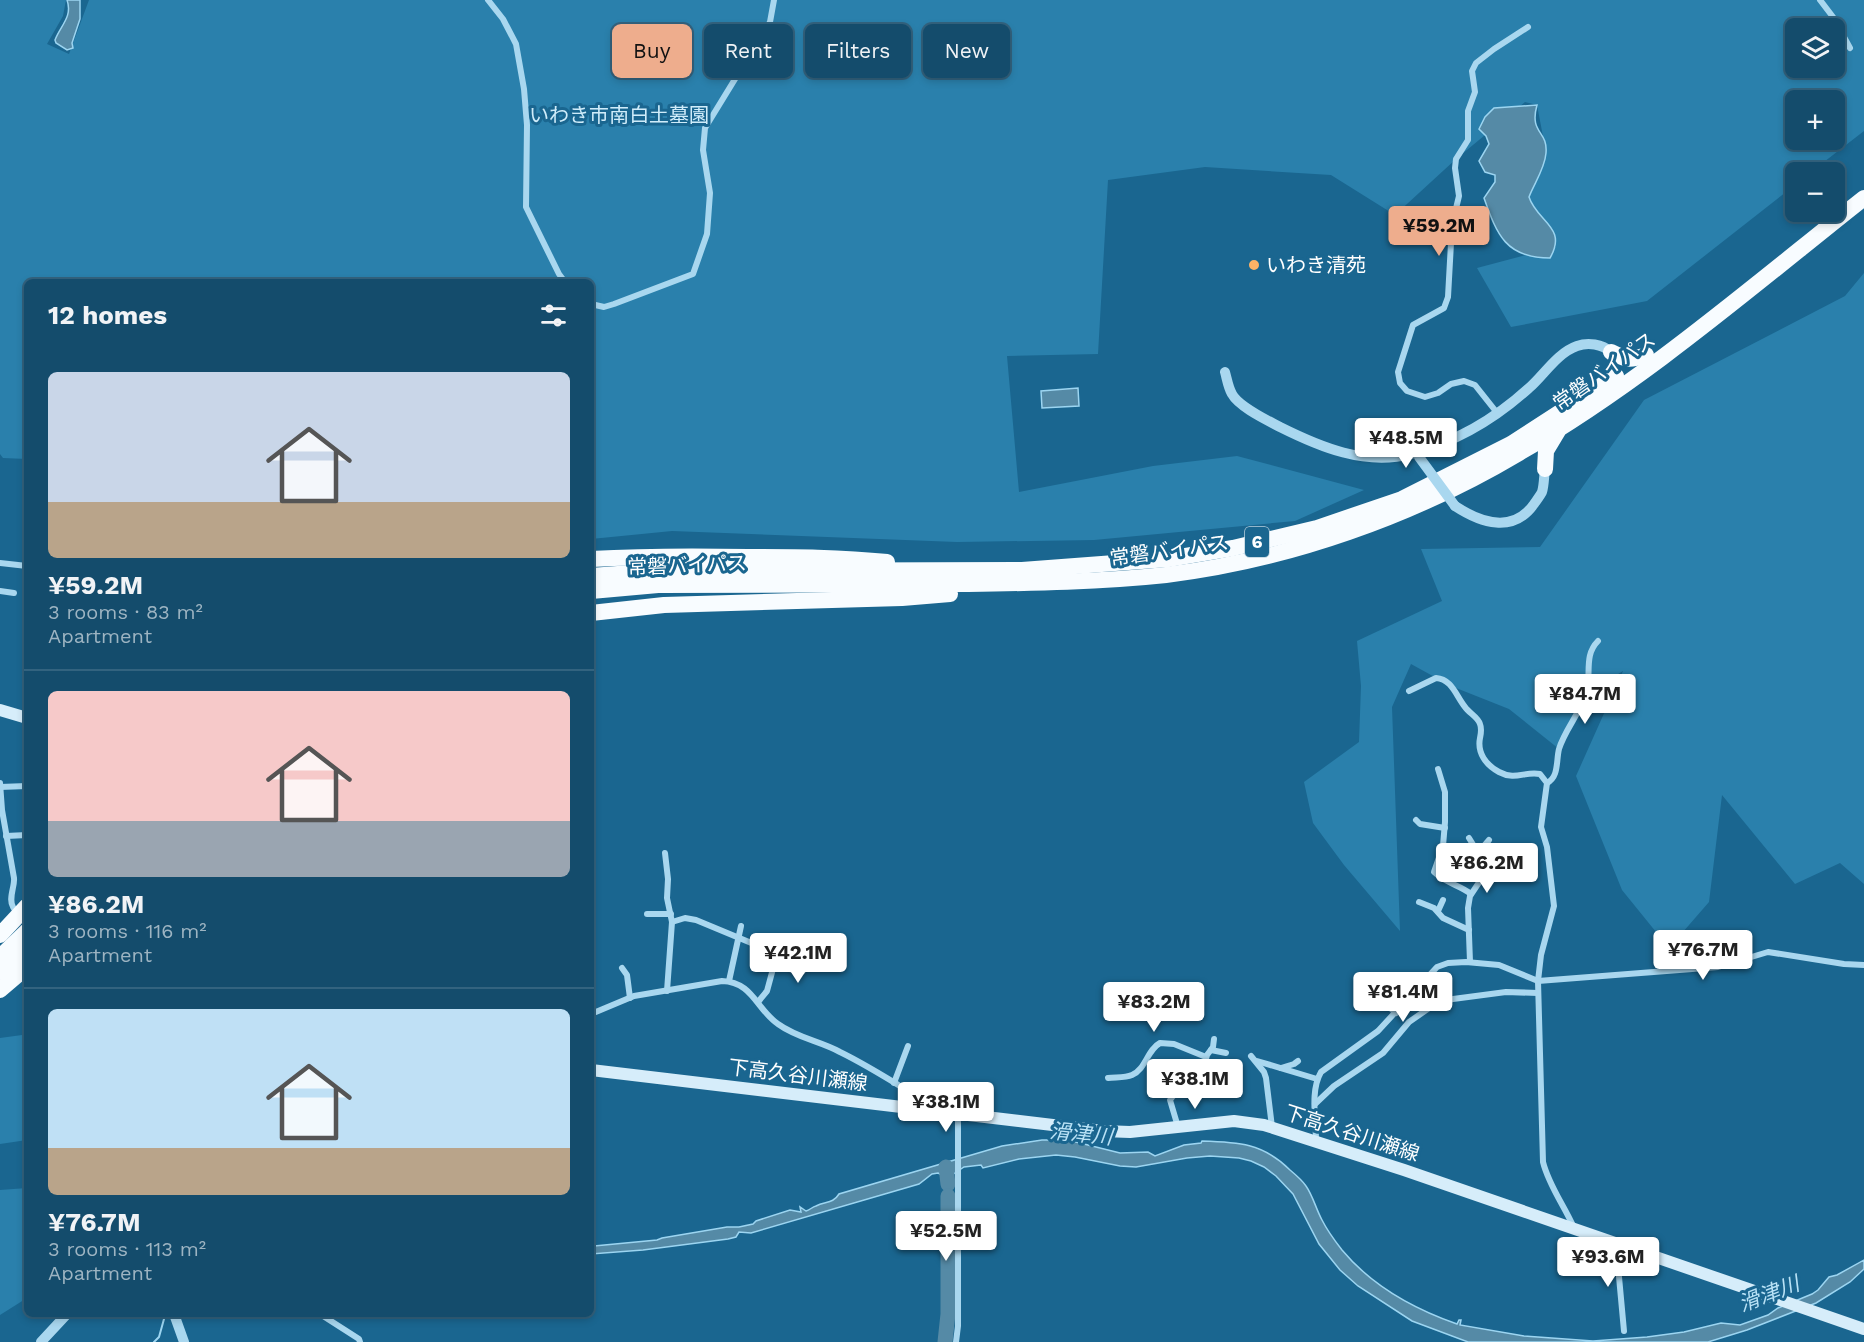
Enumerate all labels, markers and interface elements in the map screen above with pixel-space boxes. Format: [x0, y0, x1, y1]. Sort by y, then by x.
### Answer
map controls [1785, 18, 1845, 222]
button: layers [1785, 18, 1845, 78]
chip: Buy [612, 24, 692, 78]
chip: Rent [704, 24, 793, 78]
chip: Filters [805, 24, 911, 78]
chip: New [923, 24, 1010, 78]
button: + [1785, 90, 1845, 150]
park label: いわき市南白土墓園 [529, 103, 709, 127]
button: − [1785, 162, 1845, 222]
pin: ¥59.2M [1390, 206, 1488, 257]
text: ¥59.2M [1402, 213, 1476, 237]
place label: いわき清苑 [1266, 253, 1366, 277]
marker: いわき清苑 [1247, 258, 1261, 272]
icon: filters [537, 299, 570, 332]
text: 12 homes [48, 300, 167, 330]
street label: 常磐バイパス [1548, 327, 1660, 415]
icon: home [255, 411, 363, 519]
pin: ¥48.5M [1357, 418, 1455, 469]
text: ¥48.5M [1369, 425, 1443, 449]
road number: 6 [1245, 527, 1269, 557]
street label: 常磐バイパス [1108, 530, 1230, 570]
street label: 常磐バイパス [627, 551, 747, 579]
text: ¥59.2M [48, 570, 143, 600]
text: 3 rooms · 83 m² [48, 600, 203, 624]
text: Apartment [48, 624, 152, 648]
pin: ¥84.7M [1536, 674, 1634, 725]
text: ¥84.7M [1549, 681, 1621, 705]
icon: home [255, 730, 363, 838]
pin: ¥86.2M [1438, 843, 1536, 894]
text: ¥86.2M [1450, 850, 1524, 874]
text: ¥86.2M [48, 889, 144, 919]
text: 3 rooms · 116 m² [48, 919, 207, 943]
pin: ¥76.7M [1654, 930, 1752, 981]
pin: ¥42.1M [749, 933, 847, 984]
text: ¥76.7M [1667, 937, 1739, 961]
text: ¥42.1M [764, 940, 832, 964]
text: Apartment [48, 943, 152, 967]
pin: ¥81.4M [1354, 972, 1452, 1023]
text: ¥81.4M [1367, 979, 1439, 1003]
pin: ¥83.2M [1105, 982, 1203, 1033]
text: ¥83.2M [1117, 989, 1191, 1013]
icon: home [255, 1048, 363, 1156]
street label: 下高久谷川瀬線 [727, 1055, 869, 1095]
pin: ¥38.1M [1146, 1059, 1244, 1110]
text: ¥38.1M [1161, 1066, 1229, 1090]
pin: ¥38.1M [897, 1082, 995, 1133]
text: ¥38.1M [912, 1089, 980, 1113]
street label: 下高久谷川瀬線 [1282, 1100, 1422, 1166]
water label: 滑津川 [1048, 1118, 1116, 1149]
text: ¥76.7M [48, 1207, 141, 1237]
pin: ¥52.5M [897, 1211, 995, 1262]
text: ¥52.5M [910, 1218, 982, 1242]
text: 3 rooms · 113 m² [48, 1237, 206, 1261]
pin: ¥93.6M [1559, 1237, 1657, 1288]
text: ¥93.6M [1571, 1244, 1645, 1268]
text: Apartment [48, 1261, 152, 1285]
water label: 滑津川 [1735, 1270, 1805, 1316]

